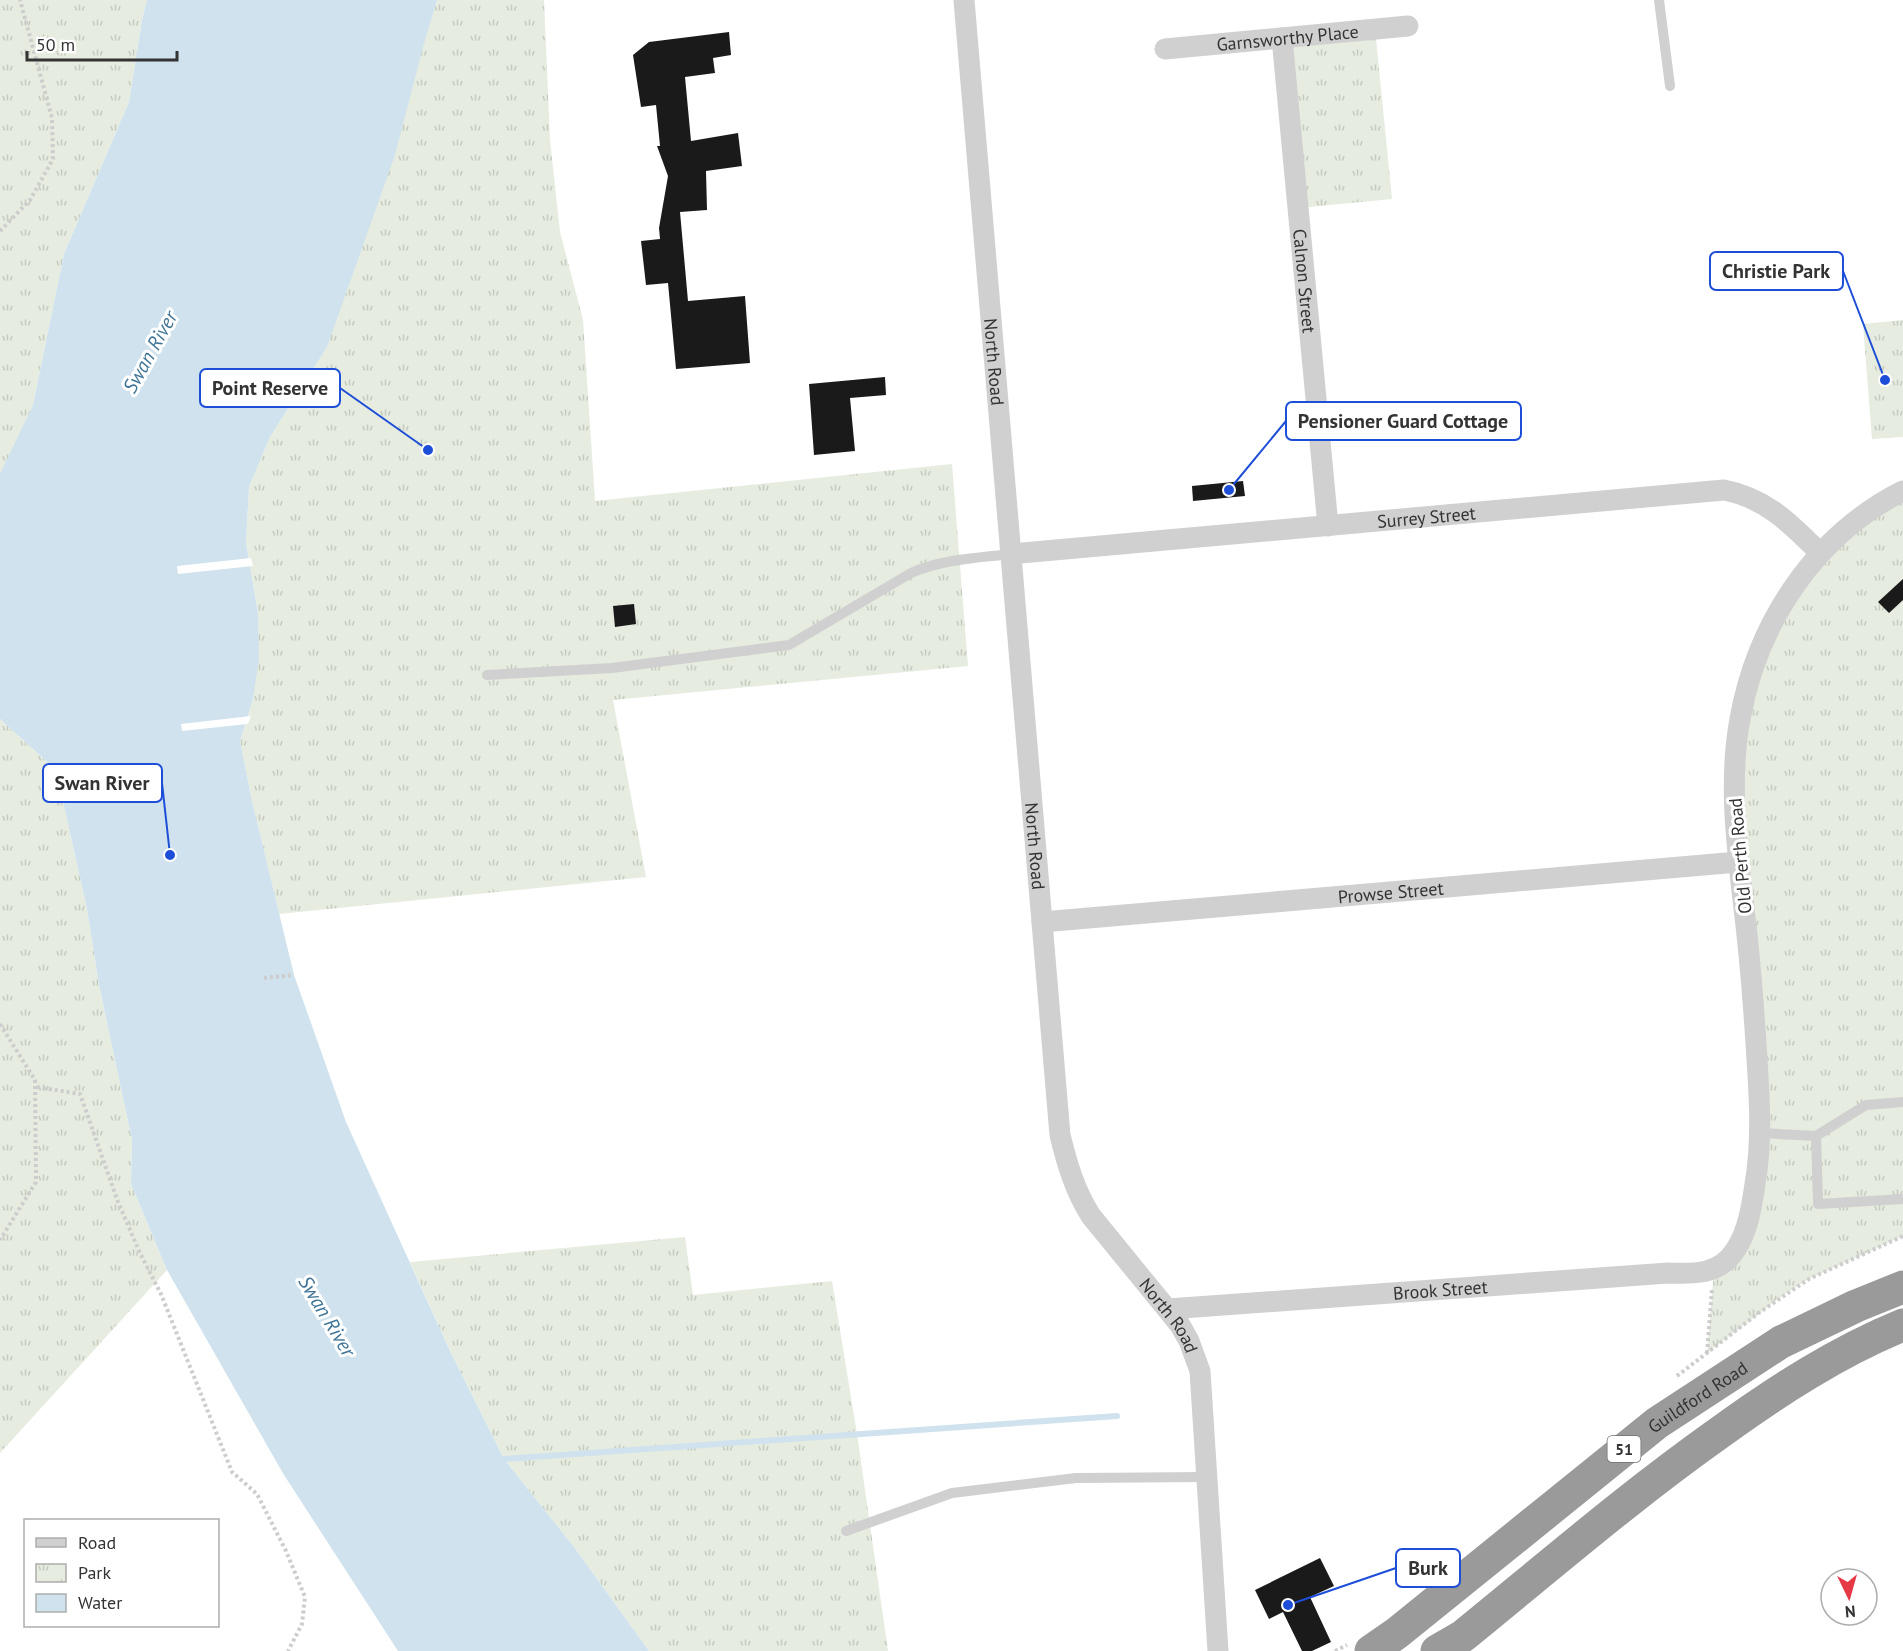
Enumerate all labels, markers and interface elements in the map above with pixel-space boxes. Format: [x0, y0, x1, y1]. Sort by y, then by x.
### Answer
street label: Garnsworthy Place [1215, 19, 1360, 56]
scale bar [27, 24, 177, 62]
text: 50 m [36, 33, 75, 56]
street label: Calnon Street [1289, 228, 1321, 334]
callout: Christie Park [1710, 252, 1843, 290]
text: Christie Park [1722, 258, 1830, 284]
water label: Swan River [117, 305, 184, 398]
street label: North Road [979, 317, 1010, 406]
callout: Point Reserve [200, 369, 340, 407]
text: Point Reserve [212, 375, 328, 401]
callout: Pensioner Guard Cottage [1286, 402, 1521, 440]
text: Pensioner Guard Cottage [1298, 408, 1508, 434]
street label: Surrey Street [1376, 501, 1477, 533]
callout: Swan River [43, 764, 162, 802]
text: Swan River [55, 770, 149, 796]
street label: Old Perth Road [1723, 797, 1757, 915]
street label: North Road [1020, 801, 1051, 890]
street label: Prowse Street [1337, 876, 1444, 908]
water label: Swan River [293, 1271, 362, 1362]
street label: North Road [1135, 1273, 1204, 1356]
street label: Brook Street [1392, 1275, 1488, 1304]
street label: Guildford Road [1643, 1356, 1752, 1438]
road number: 51 [1608, 1436, 1640, 1462]
legend [24, 1519, 219, 1627]
text: Road [78, 1531, 116, 1554]
callout: Burk [1396, 1549, 1460, 1587]
text: Burk [1408, 1555, 1448, 1581]
text: Park [78, 1561, 111, 1584]
north arrow [1819, 1567, 1879, 1627]
text: Water [78, 1591, 122, 1614]
text: N [1844, 1602, 1856, 1622]

